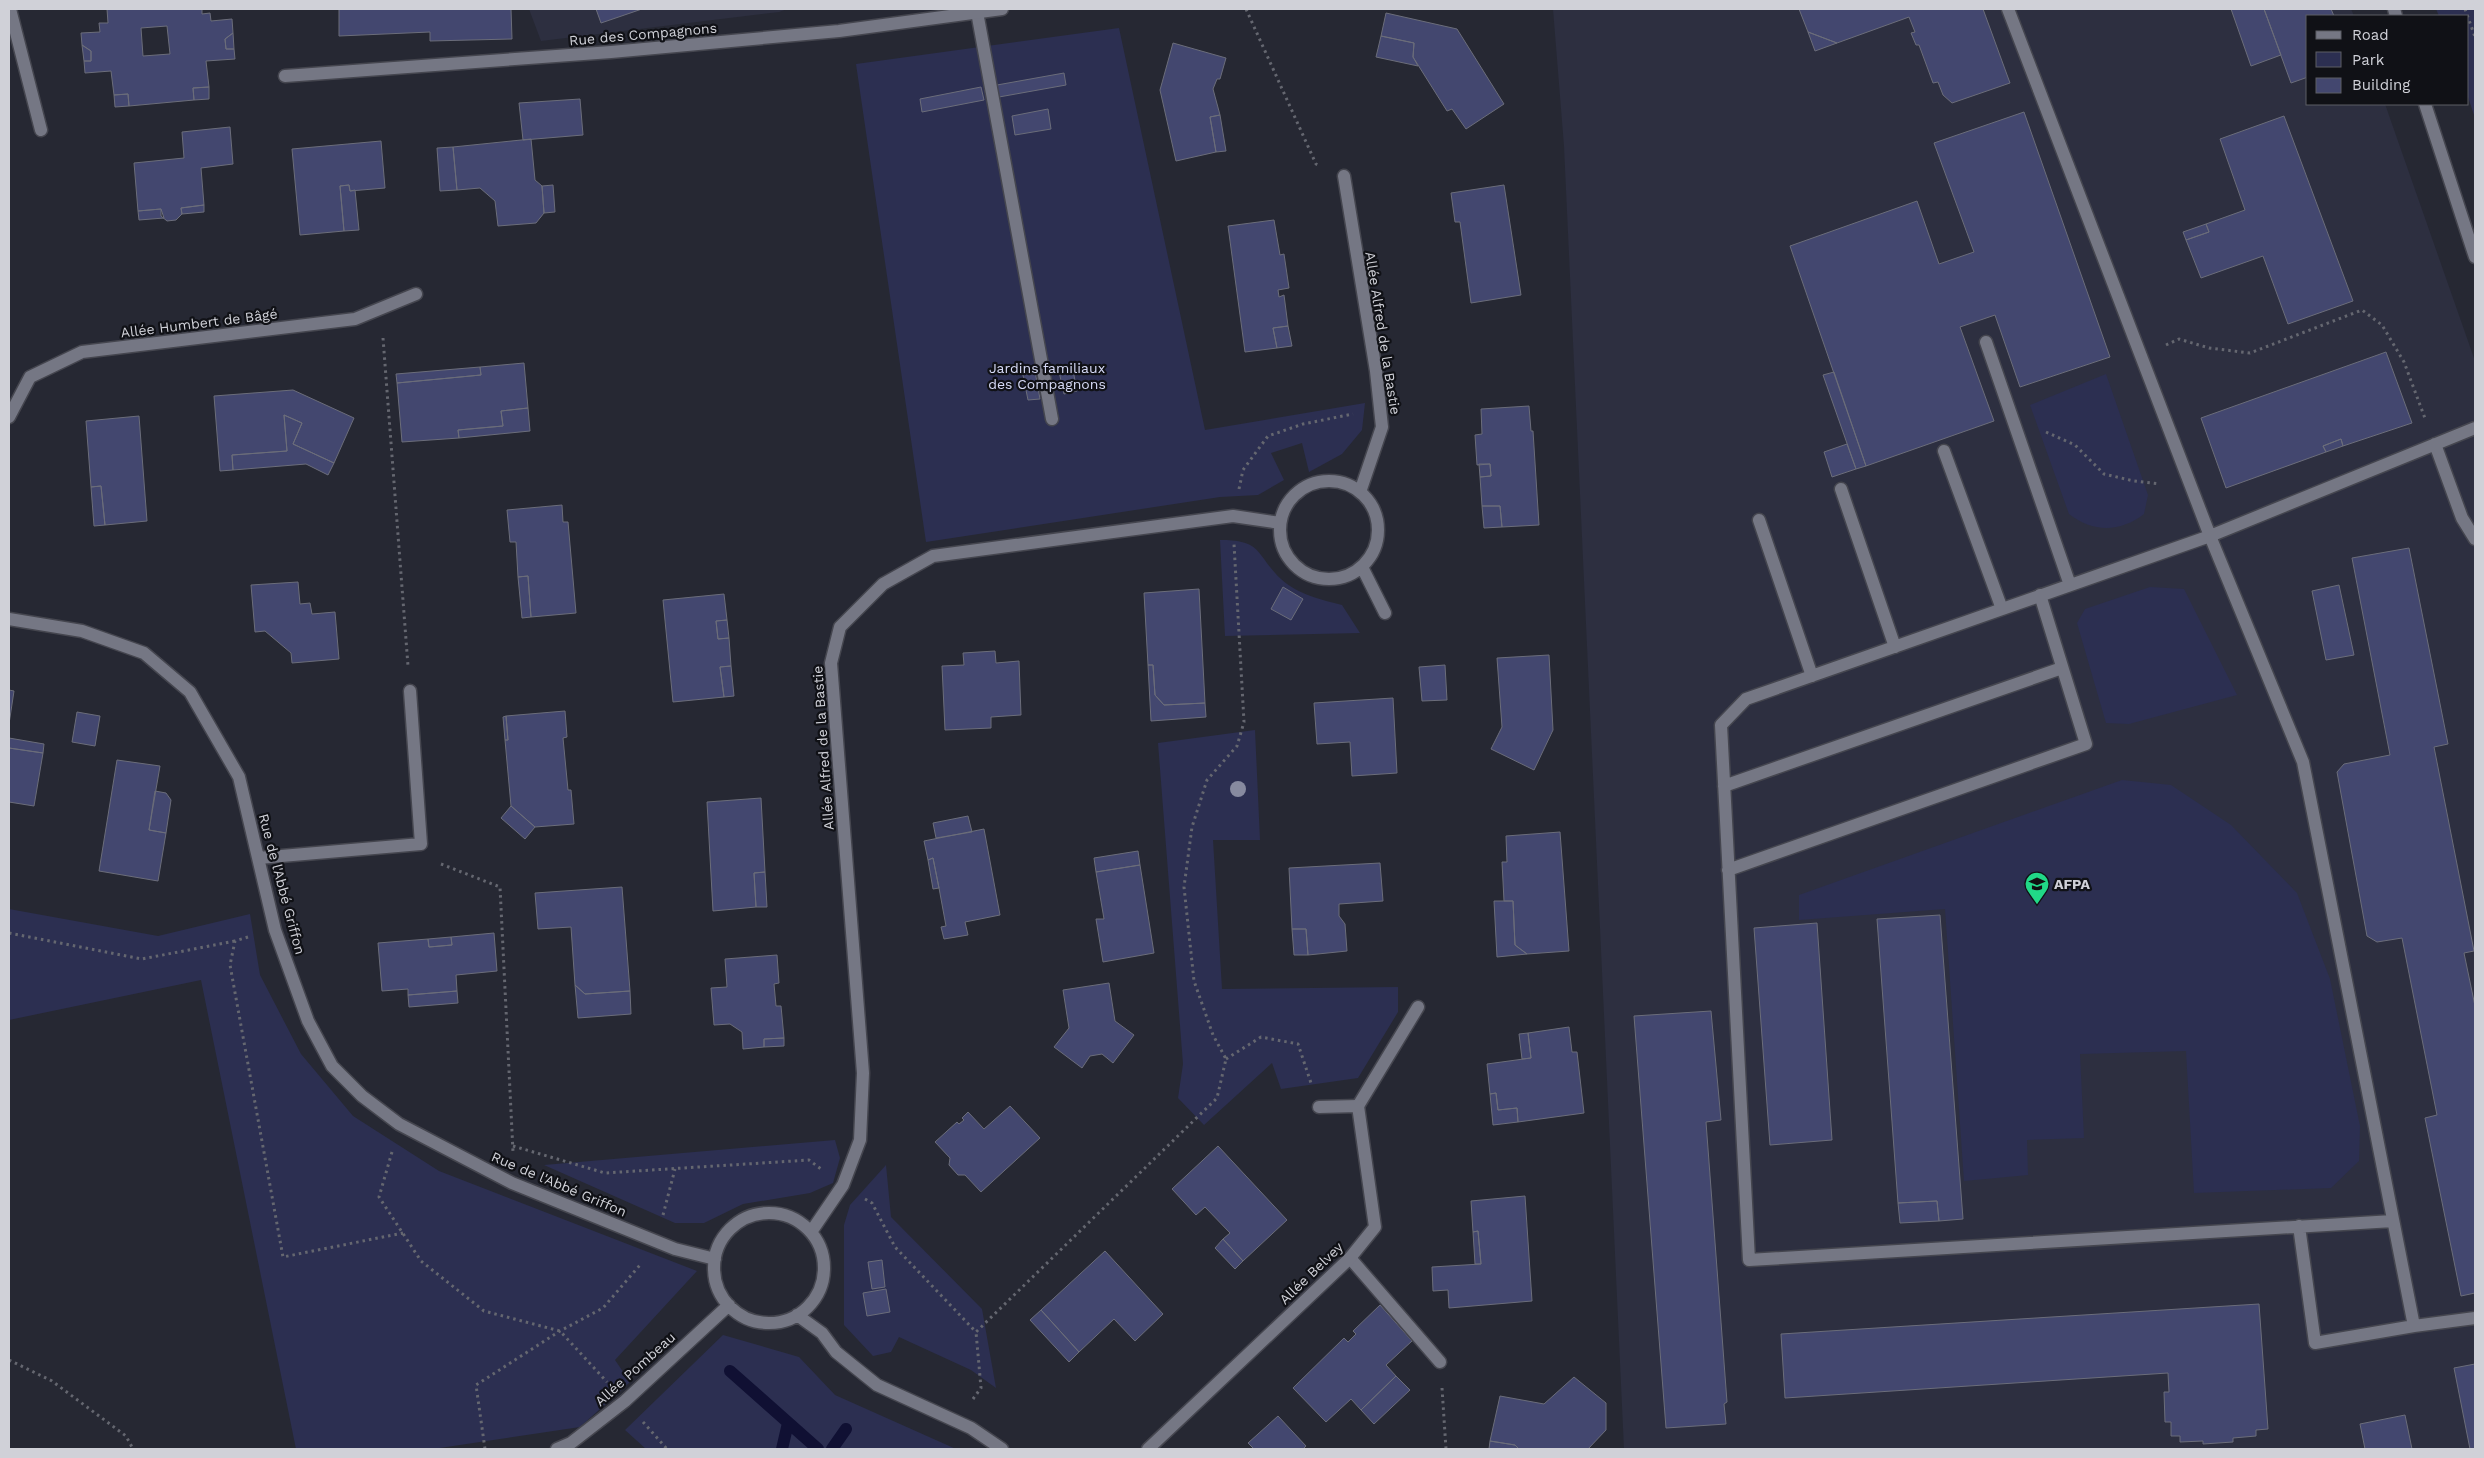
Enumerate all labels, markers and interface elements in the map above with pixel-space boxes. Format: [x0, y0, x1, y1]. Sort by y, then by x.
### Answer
legend [2306, 15, 2469, 105]
street label: Rue des Compagnons [568, 20, 718, 48]
text: Road [2352, 26, 2389, 44]
text: Park [2352, 51, 2385, 69]
text: Building [2352, 76, 2410, 94]
street label: Allée Alfred de la Bastie [1362, 250, 1404, 416]
street label: Allée Humbert de Bâgé [120, 305, 278, 341]
park label: Jardins familiaux des Compagnons [988, 360, 1106, 392]
street label: Allée Alfred de la Bastie [809, 665, 837, 831]
street label: Rue de l'Abbé Griffon [255, 812, 309, 956]
school or university icon: AFPA [2024, 871, 2050, 905]
place label: AFPA [2054, 876, 2090, 892]
street label: Rue de l'Abbé Griffon [489, 1148, 629, 1220]
street label: Allée Belvey [1276, 1238, 1347, 1307]
street label: Allée Pombeau [592, 1329, 678, 1409]

